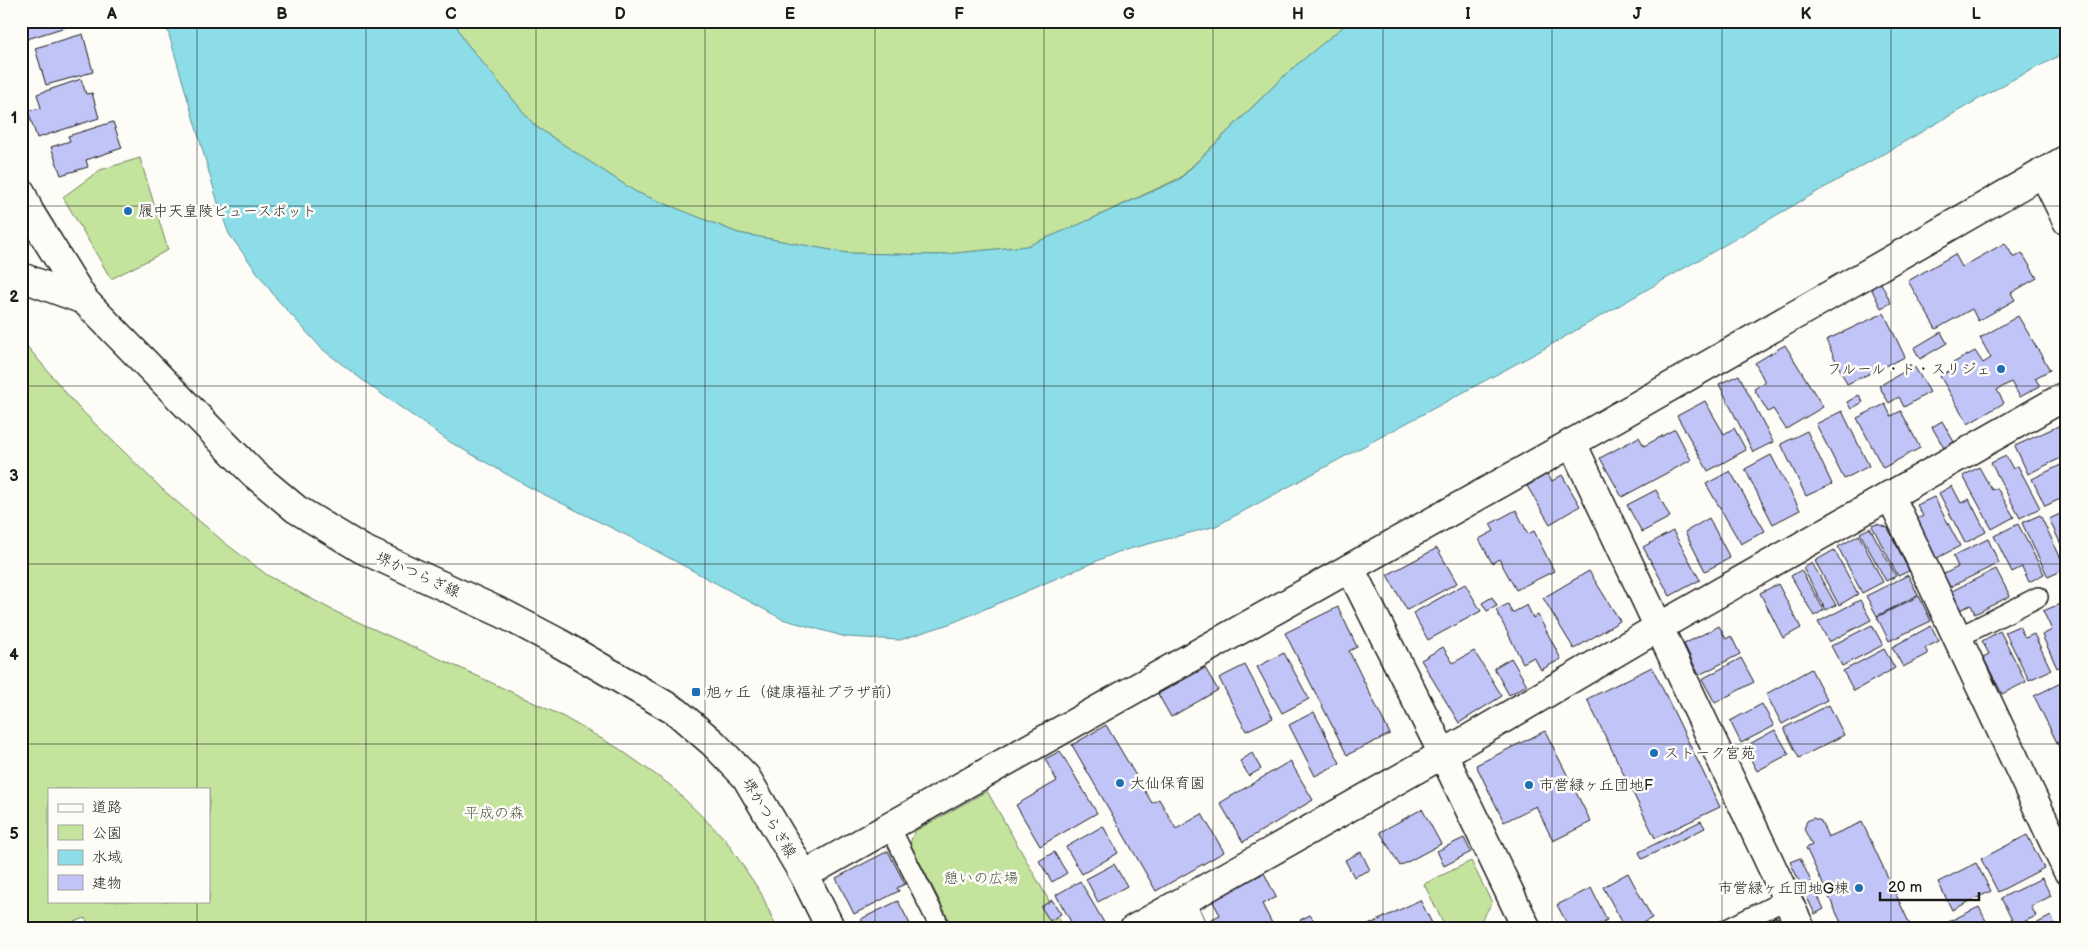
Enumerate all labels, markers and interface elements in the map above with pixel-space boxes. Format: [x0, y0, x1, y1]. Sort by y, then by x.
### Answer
text: A [106, 5, 117, 24]
text: B [276, 5, 288, 24]
text: C [445, 5, 457, 24]
text: D [614, 5, 626, 24]
text: E [785, 5, 795, 24]
text: F [954, 5, 964, 24]
text: G [1123, 5, 1135, 24]
text: H [1292, 5, 1304, 24]
text: I [1465, 5, 1471, 24]
text: J [1633, 5, 1642, 24]
text: K [1801, 5, 1812, 24]
text: L [1971, 5, 1981, 24]
text: 1 [11, 109, 17, 128]
place label: 履中天皇陵ビュースポット [138, 202, 317, 221]
marker: 履中天皇陵ビュースポット [122, 205, 134, 217]
text: 2 [9, 288, 19, 307]
place label: フルール・ド・スリジェ [1827, 360, 1991, 379]
marker: フルール・ド・スリジェ [1995, 363, 2007, 375]
text: 3 [9, 467, 19, 486]
street label: 堺かつらぎ線 [373, 548, 463, 602]
text: 4 [9, 646, 19, 665]
place label: 旭ヶ丘（健康福祉プラザ前） [706, 683, 901, 702]
marker: 旭ヶ丘（健康福祉プラザ前） [690, 686, 702, 698]
place label: ストーク宮苑 [1664, 744, 1755, 763]
marker: ストーク宮苑 [1648, 747, 1660, 759]
place label: 大仙保育園 [1130, 774, 1205, 793]
street label: 堺かつらぎ線 [738, 775, 800, 861]
place label: 市営緑ヶ丘団地F [1539, 776, 1653, 795]
marker: 大仙保育園 [1114, 777, 1126, 789]
marker: 市営緑ヶ丘団地F [1523, 779, 1535, 791]
legend [48, 788, 210, 902]
text: 道路 [92, 798, 122, 817]
park label: 平成の森 [464, 804, 524, 823]
text: 公園 [92, 824, 122, 843]
text: 5 [9, 825, 19, 844]
text: 水域 [92, 848, 122, 867]
park label: 憩いの広場 [943, 869, 1019, 888]
scale bar [1880, 870, 1979, 902]
text: 建物 [92, 874, 122, 893]
text: 20 m [1888, 878, 1922, 897]
place label: 市営緑ヶ丘団地G棟 [1718, 879, 1849, 898]
marker: 市営緑ヶ丘団地G棟 [1853, 882, 1865, 894]

